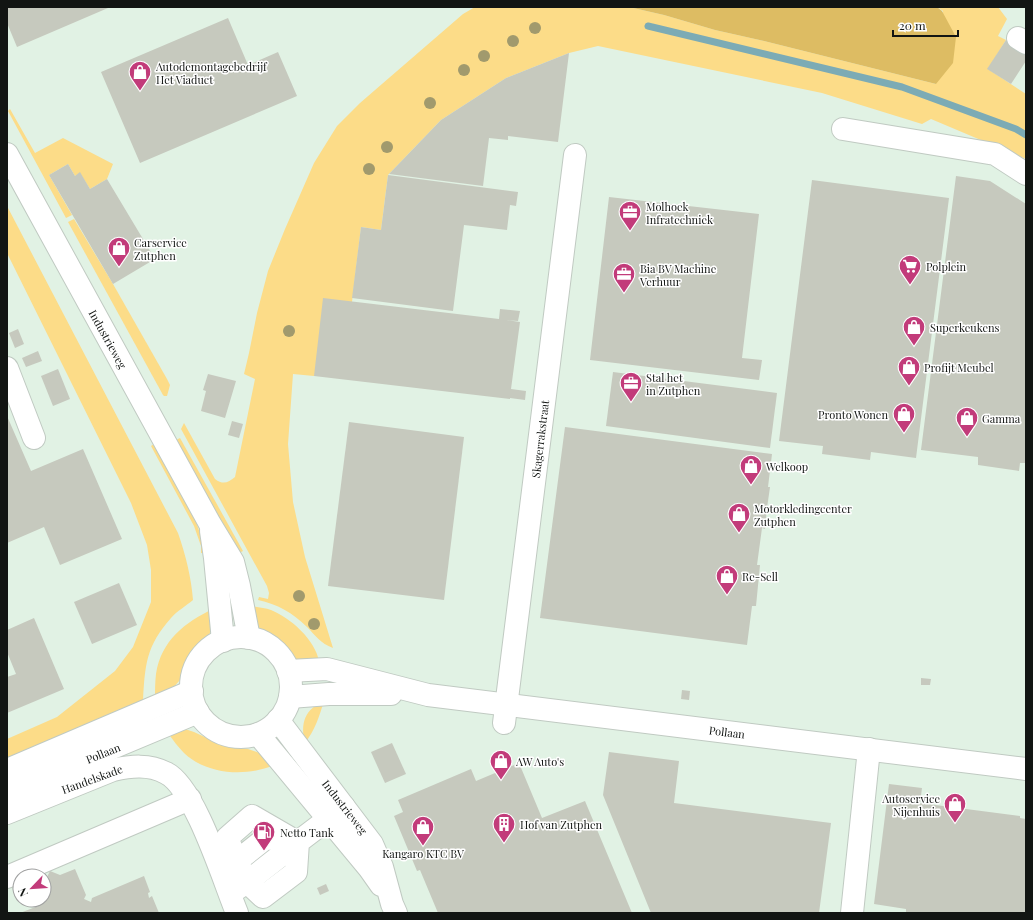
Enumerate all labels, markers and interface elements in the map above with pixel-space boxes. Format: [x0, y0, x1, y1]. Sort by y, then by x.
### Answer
scale bar [893, 12, 958, 38]
text: 20 m [899, 17, 926, 33]
shop icon: Autodemontagebedrijf Het Viaduct [127, 59, 153, 92]
place label: Autodemontagebedrijf Het Viaduct [155, 59, 268, 87]
office icon: Molhoek Infratechniek [617, 199, 643, 232]
place label: Molhoek Infratechniek [646, 199, 713, 227]
shop icon: Carservice Zutphen [106, 235, 132, 268]
place label: Carservice Zutphen [134, 235, 187, 263]
supermarket icon: Polplein [897, 253, 923, 286]
place label: Polplein [926, 259, 967, 274]
office icon: Bia BV Machine Verhuur [611, 261, 637, 294]
place label: Bia BV Machine Verhuur [639, 261, 717, 289]
street label: Industrieweg [86, 307, 130, 371]
shop icon: Superkeukens [901, 314, 927, 347]
place label: Superkeukens [930, 320, 1000, 335]
shop icon: Profijt Meubel [896, 354, 922, 387]
place label: Profijt Meubel [924, 360, 994, 375]
office icon: Stal het in Zutphen [618, 370, 644, 403]
place label: Stal het in Zutphen [646, 370, 701, 398]
street label: Skagerrakstraat [528, 399, 552, 479]
shop icon: Pronto Wonen [891, 401, 917, 434]
shop icon: Gamma [954, 405, 980, 438]
place label: Pronto Wonen [818, 407, 888, 422]
place label: Gamma [982, 411, 1021, 426]
shop icon: Welkoop [738, 453, 764, 486]
place label: Welkoop [765, 459, 808, 474]
shop icon: Motorkledingcenter Zutphen [726, 501, 752, 534]
place label: Motorkledingcenter Zutphen [754, 501, 852, 529]
shop icon: Re-Sell [714, 563, 740, 596]
place label: Re-Sell [742, 569, 778, 584]
street label: Pollaan [708, 722, 746, 742]
street label: Pollaan [83, 739, 123, 767]
shop icon: AW Auto's [488, 748, 514, 781]
place label: AW Auto's [515, 754, 564, 769]
street label: Handelskade [59, 761, 125, 797]
street label: Industrieweg [319, 777, 371, 837]
place label: Autoservice Nijenhuis [881, 791, 940, 819]
shop icon: Autoservice Nijenhuis [942, 791, 968, 824]
building icon: Hof van Zutphen [491, 811, 517, 844]
shop icon: Kangaro KTC BV [410, 814, 436, 847]
place label: Hof van Zutphen [520, 817, 603, 832]
fuel station icon: Netto Tank [251, 819, 277, 852]
place label: Netto Tank [280, 825, 334, 840]
place label: Kangaro KTC BV [382, 846, 464, 861]
north arrow [12, 868, 52, 908]
text: N [14, 886, 31, 899]

